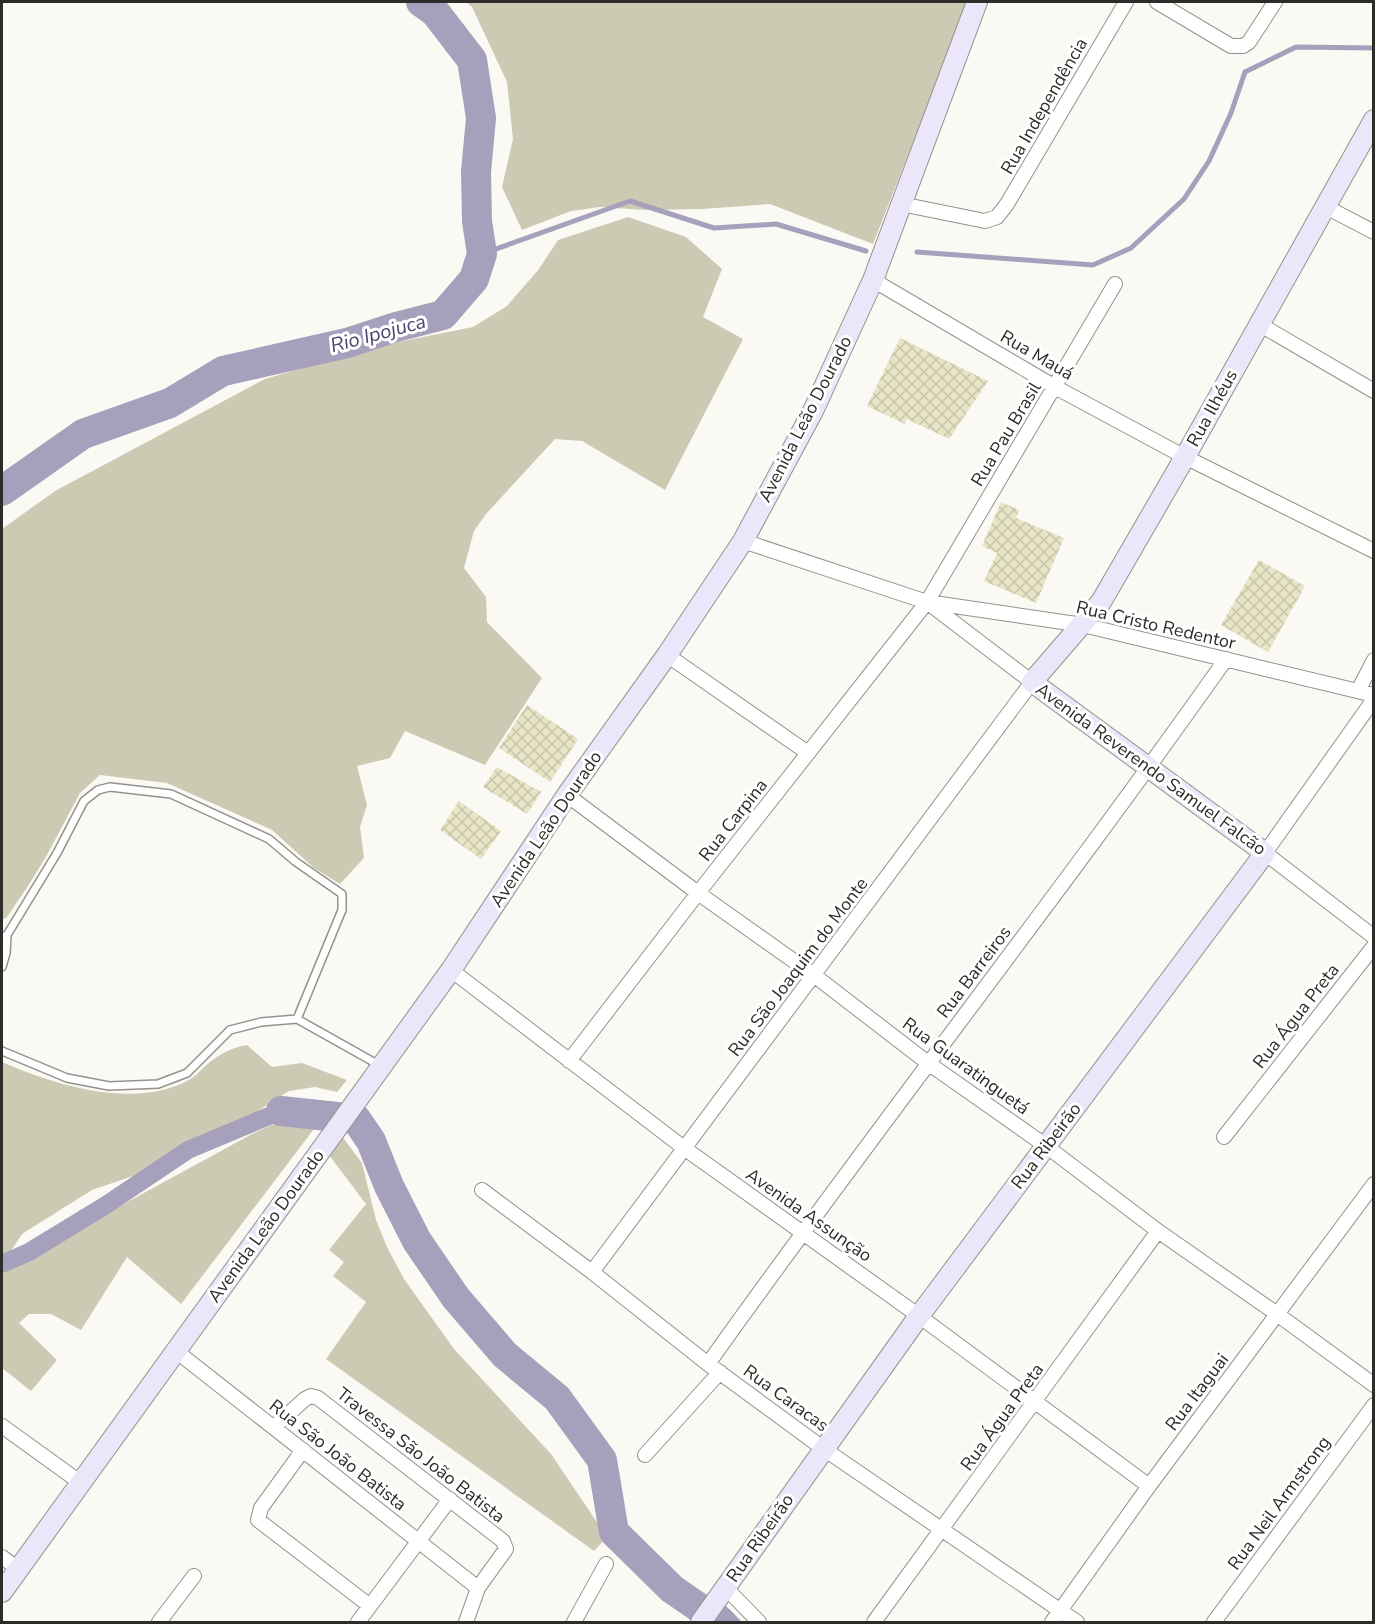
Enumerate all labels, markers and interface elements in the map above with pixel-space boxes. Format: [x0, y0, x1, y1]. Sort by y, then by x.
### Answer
street label: Rua Independência [995, 33, 1093, 179]
water label: Rio Ipojuca [327, 308, 429, 359]
street label: Rua Mauá [996, 324, 1078, 386]
street label: Avenida Leão Dourado [753, 332, 857, 506]
street label: Rua Ilhéus [1181, 365, 1243, 451]
street label: Rua Pau Brasil [965, 377, 1047, 491]
street label: Rua Cristo Redentor [1074, 595, 1239, 655]
street label: Avenida Reverendo Samuel Falcão [1031, 677, 1271, 861]
street label: Avenida Leão Dourado [485, 746, 607, 912]
street label: Rua Carpina [693, 774, 773, 866]
street label: Rua São Joaquim do Monte [723, 873, 873, 1061]
street label: Rua Barreiros [931, 921, 1017, 1023]
street label: Rua Água Preta [1247, 959, 1345, 1073]
street label: Rua Guaratinguetá [898, 1012, 1034, 1120]
street label: Rua Ribeirão [1006, 1098, 1086, 1194]
street label: Avenida Leão Dourado [202, 1145, 330, 1307]
street label: Avenida Assunção [741, 1162, 877, 1268]
street label: Rua Itaguai [1160, 1348, 1234, 1436]
street label: Rua Caracas [738, 1359, 834, 1437]
street label: Rua Água Preta [955, 1359, 1049, 1475]
street label: Travessa São João Batista [332, 1382, 510, 1528]
street label: Rua São João Batista [264, 1394, 412, 1516]
street label: Rua Neil Armstrong [1222, 1431, 1336, 1575]
street label: Rua Ribeirão [721, 1489, 799, 1587]

